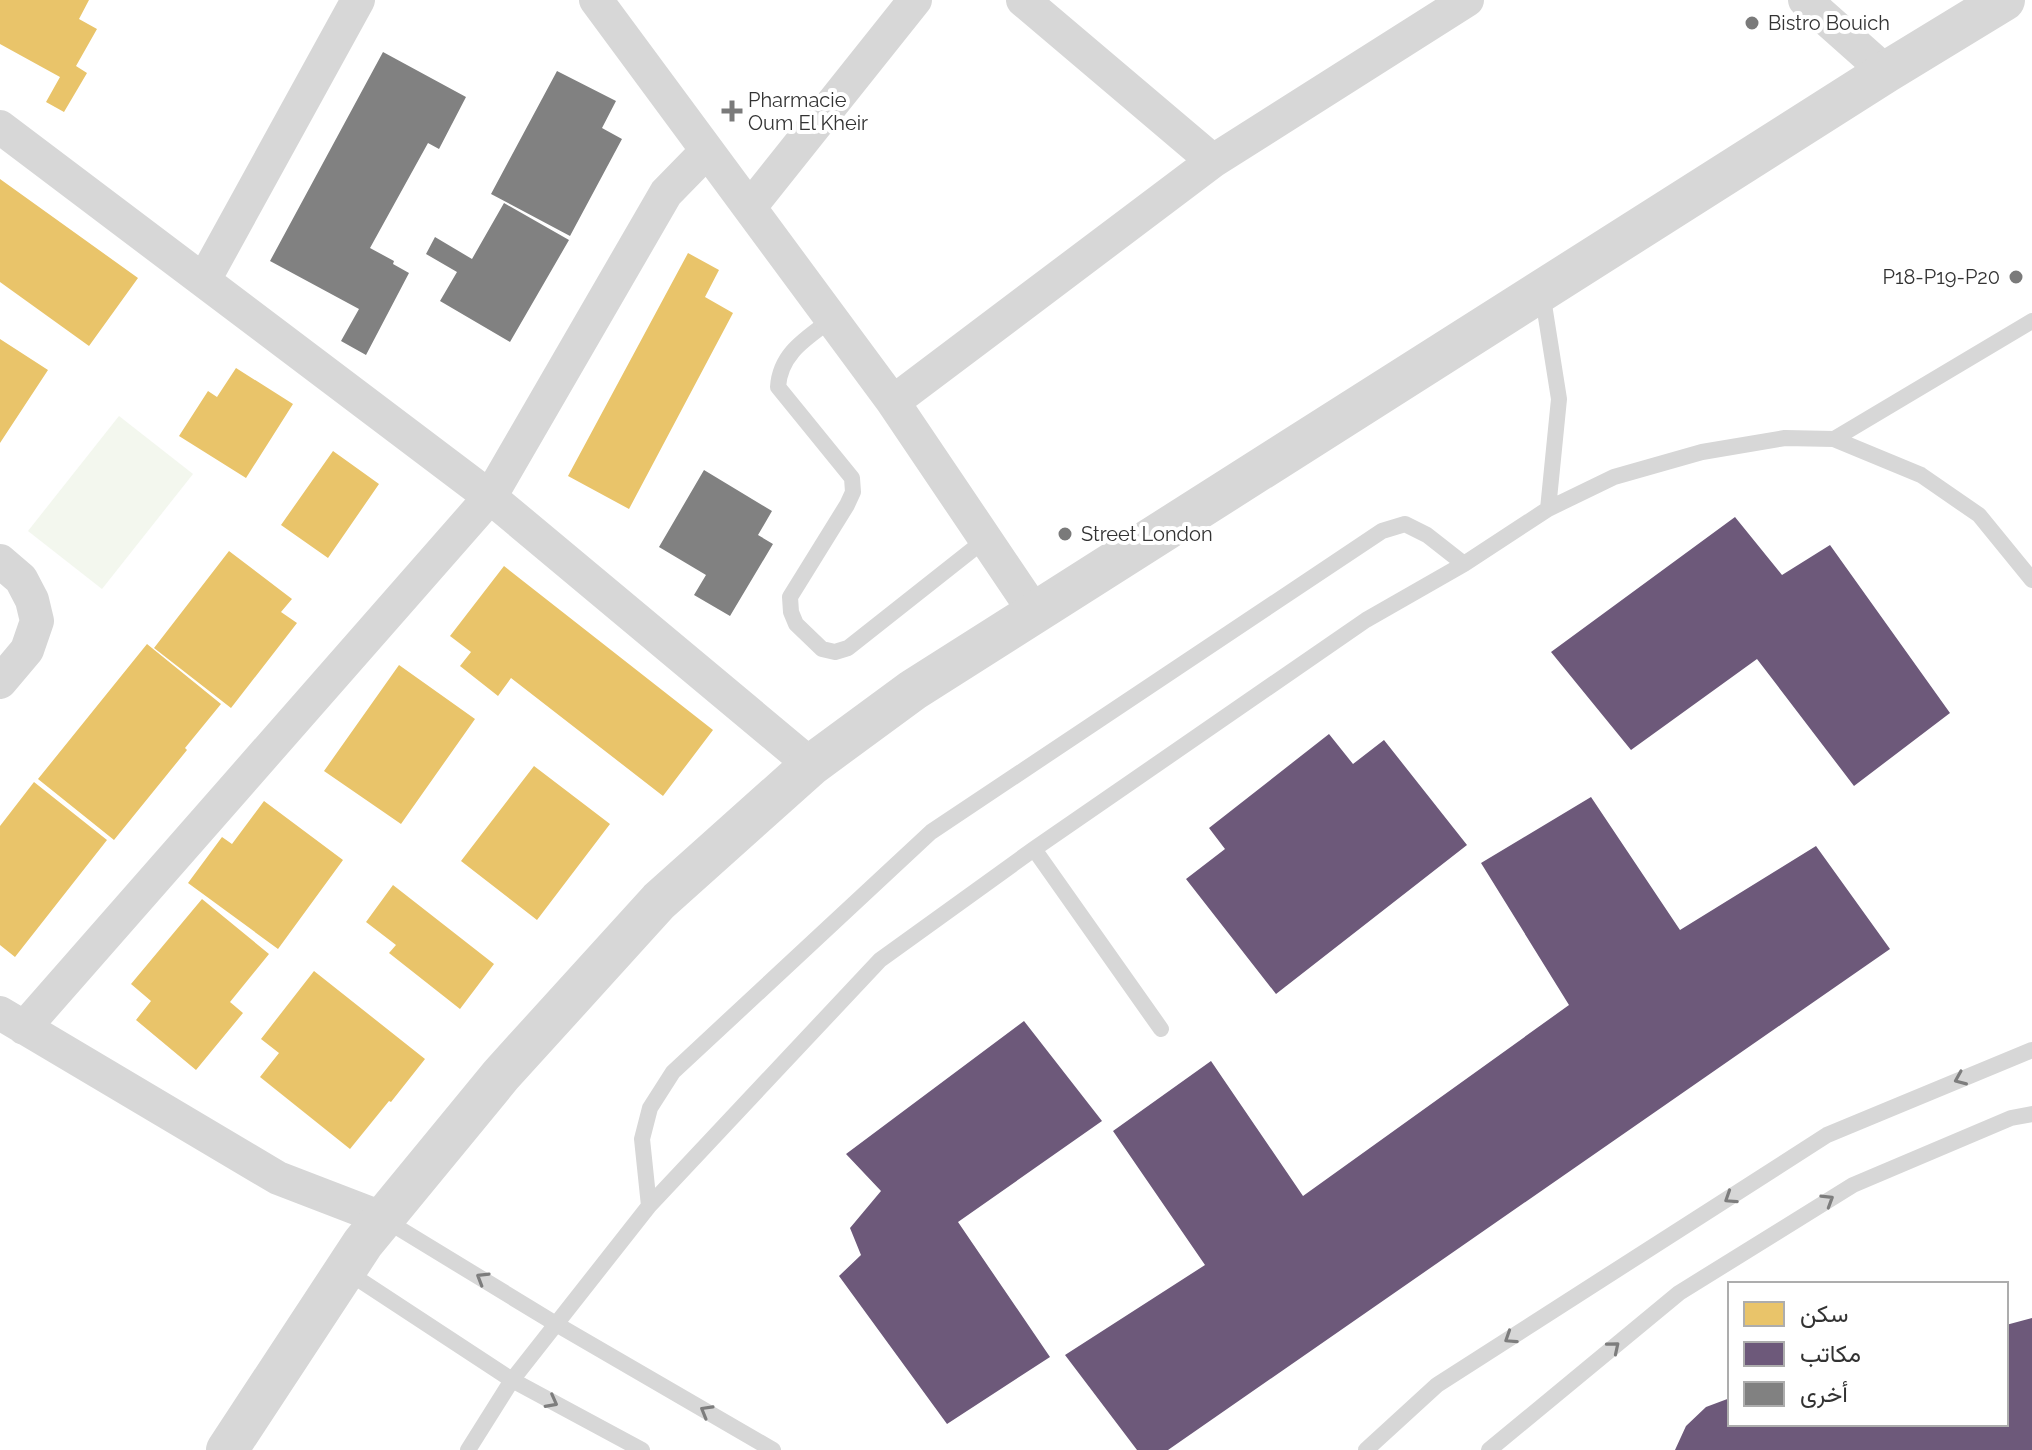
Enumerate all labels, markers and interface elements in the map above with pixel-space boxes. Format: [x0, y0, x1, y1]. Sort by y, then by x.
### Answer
place label: Bistro Bouich [1768, 11, 1890, 35]
marker: Bistro Bouich [1743, 14, 1761, 32]
place label: Pharmacie Oum El Kheir [748, 88, 868, 135]
marker: Pharmacie Oum El Kheir [723, 102, 741, 120]
place label: P18-P19-P20 [1882, 265, 2000, 289]
marker: P18-P19-P20 [2007, 268, 2025, 286]
place label: Street London [1081, 522, 1213, 546]
marker: Street London [1056, 525, 1074, 543]
one-way arrow [1954, 1070, 1968, 1086]
one-way arrow [1724, 1188, 1738, 1203]
one-way arrow [1819, 1194, 1834, 1210]
one-way arrow [476, 1273, 491, 1288]
legend [1728, 1282, 2008, 1426]
text: سكن [1800, 1299, 1849, 1328]
one-way arrow [1505, 1328, 1519, 1343]
text: مكاتب [1800, 1339, 1861, 1368]
one-way arrow [1605, 1342, 1619, 1357]
text: أخرى [1800, 1379, 1848, 1409]
one-way arrow [544, 1392, 559, 1407]
one-way arrow [700, 1405, 714, 1421]

